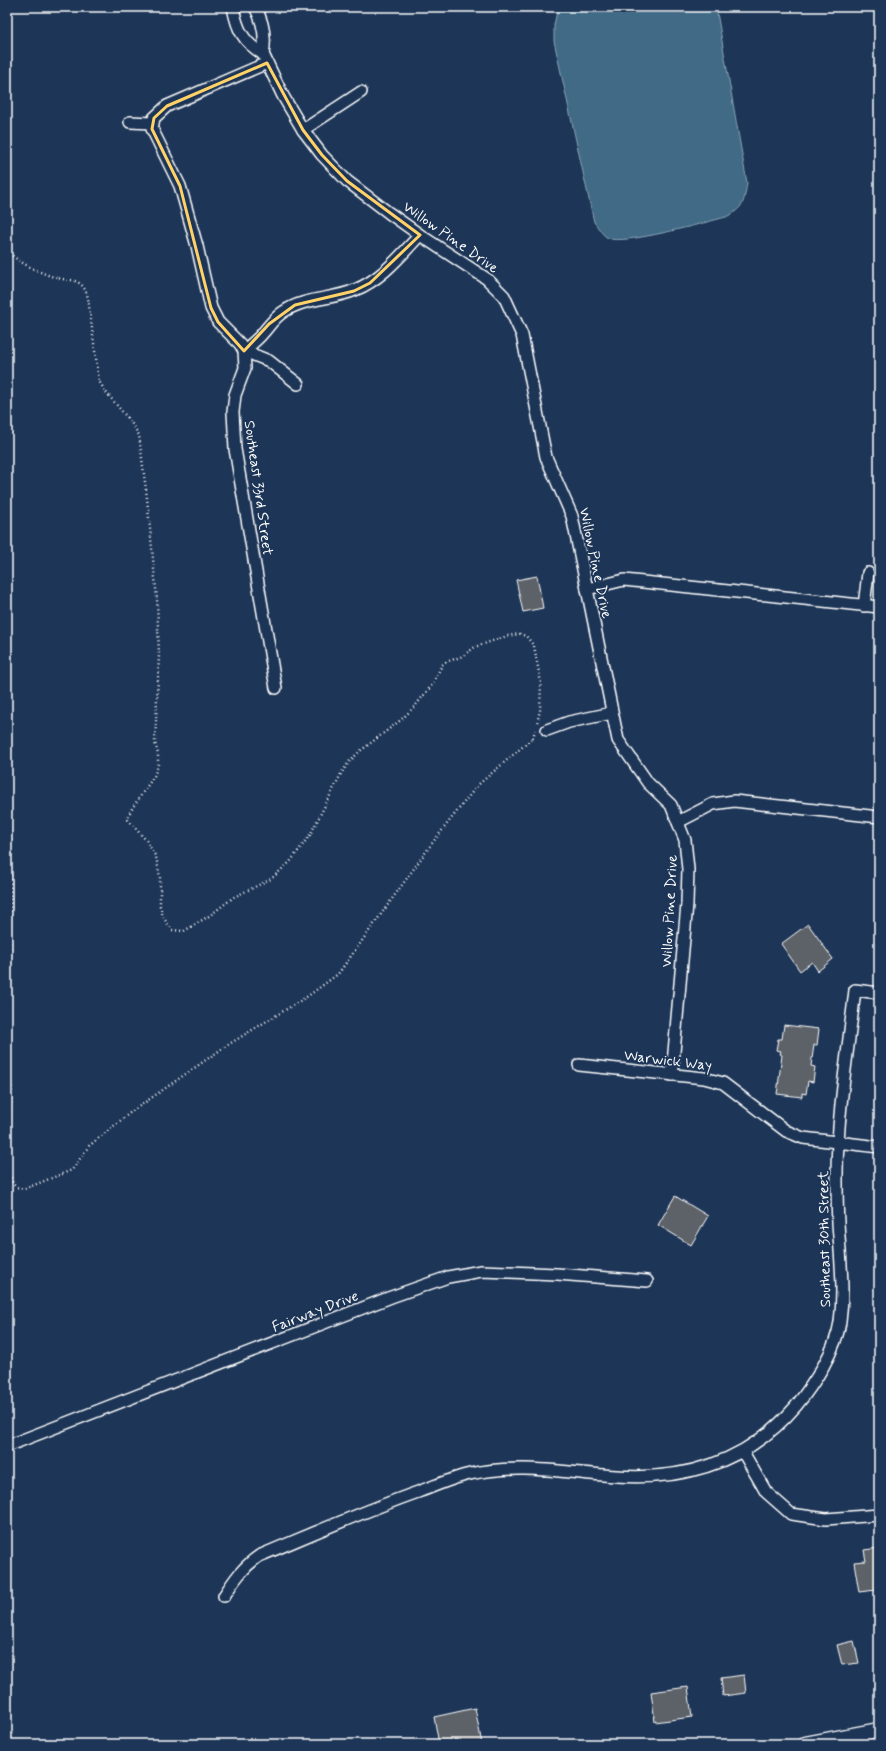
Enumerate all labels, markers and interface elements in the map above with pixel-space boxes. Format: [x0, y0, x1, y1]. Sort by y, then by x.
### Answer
street label: Willow Pine Drive [398, 197, 502, 278]
street label: Southeast 33rd Street [239, 419, 277, 557]
street label: Willow Pine Drive [574, 506, 617, 620]
street label: Willow Pine Drive [657, 854, 683, 968]
street label: Warwick Way [623, 1046, 713, 1076]
street label: Southeast 30th Street [814, 1170, 836, 1308]
street label: Fairway Drive [269, 1286, 362, 1338]

